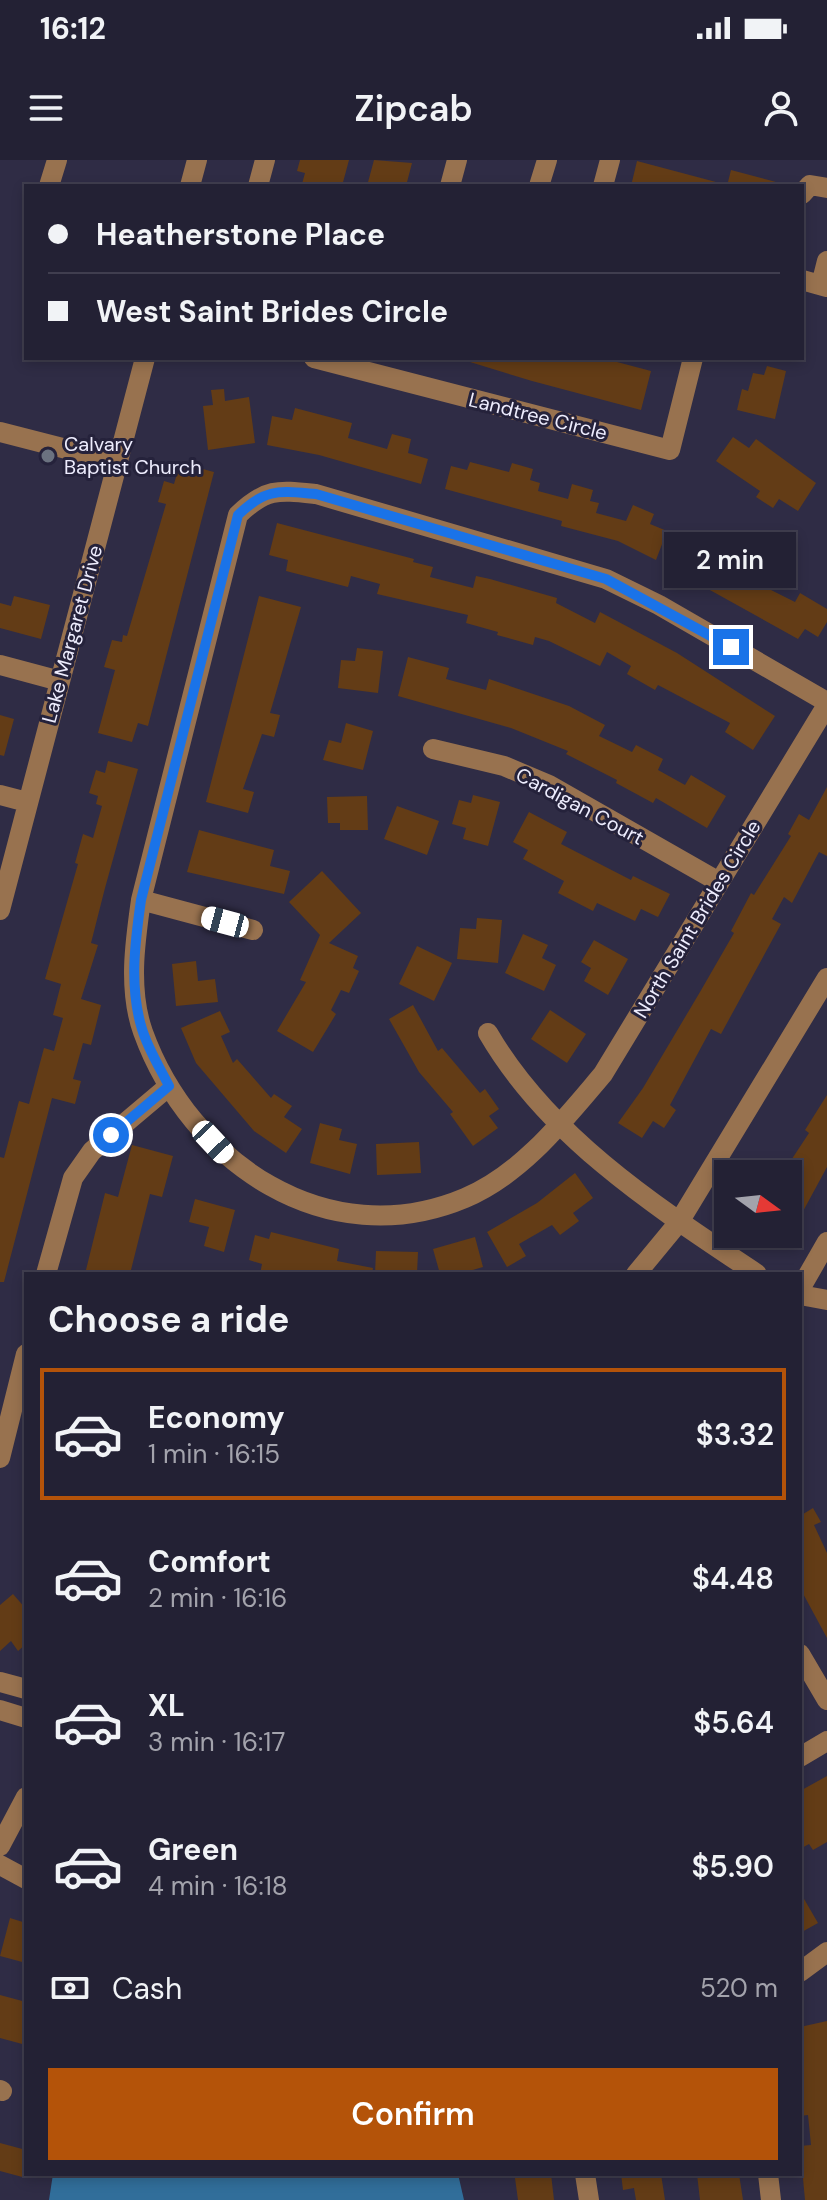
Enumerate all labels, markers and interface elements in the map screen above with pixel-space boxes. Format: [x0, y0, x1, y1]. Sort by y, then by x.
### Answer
text: 16:12 [40, 9, 106, 48]
text: Zipcab [354, 85, 473, 132]
icon: menu [24, 86, 68, 130]
icon: person [759, 86, 803, 130]
text: Heatherstone Place [96, 215, 385, 254]
text: West Saint Brides Circle [96, 292, 448, 331]
street label: Landtree Circle [466, 386, 610, 446]
place label: Calvary Baptist Church [64, 431, 202, 480]
marker: Calvary Baptist Church [39, 447, 57, 465]
callout: 2 min [665, 531, 797, 587]
street label: Lake Margaret Drive [36, 542, 108, 726]
text: 2 min [696, 543, 764, 577]
route end [713, 629, 749, 665]
street label: Cardigan Court [512, 761, 649, 851]
street label: North Saint Brides Circle [628, 815, 766, 1023]
car [199, 904, 251, 940]
car [188, 1116, 238, 1168]
route start [93, 1117, 129, 1153]
north arrow [714, 1160, 802, 1248]
map controls [714, 1160, 802, 1248]
text: Choose a ride [48, 1296, 289, 1343]
icon: car [52, 1398, 124, 1470]
text: Economy [148, 1398, 285, 1437]
text: $3.32 [696, 1415, 774, 1454]
text: 1 min · 16:15 [148, 1437, 280, 1471]
icon: car [52, 1542, 124, 1614]
text: Comfort [148, 1542, 271, 1581]
text: $4.48 [692, 1559, 774, 1598]
text: 2 min · 16:16 [148, 1581, 287, 1615]
icon: car [52, 1686, 124, 1758]
text: XL [148, 1686, 185, 1725]
text: $5.64 [693, 1703, 774, 1742]
text: 3 min · 16:17 [148, 1725, 285, 1759]
icon: car [52, 1830, 124, 1902]
text: Green [148, 1830, 238, 1869]
text: $5.90 [691, 1847, 774, 1886]
text: 4 min · 16:18 [148, 1869, 288, 1903]
icon: cash [48, 1966, 92, 2010]
text: Cash [112, 1969, 182, 2008]
text: 520 m [700, 1971, 778, 2005]
button: Confirm [48, 2068, 778, 2160]

